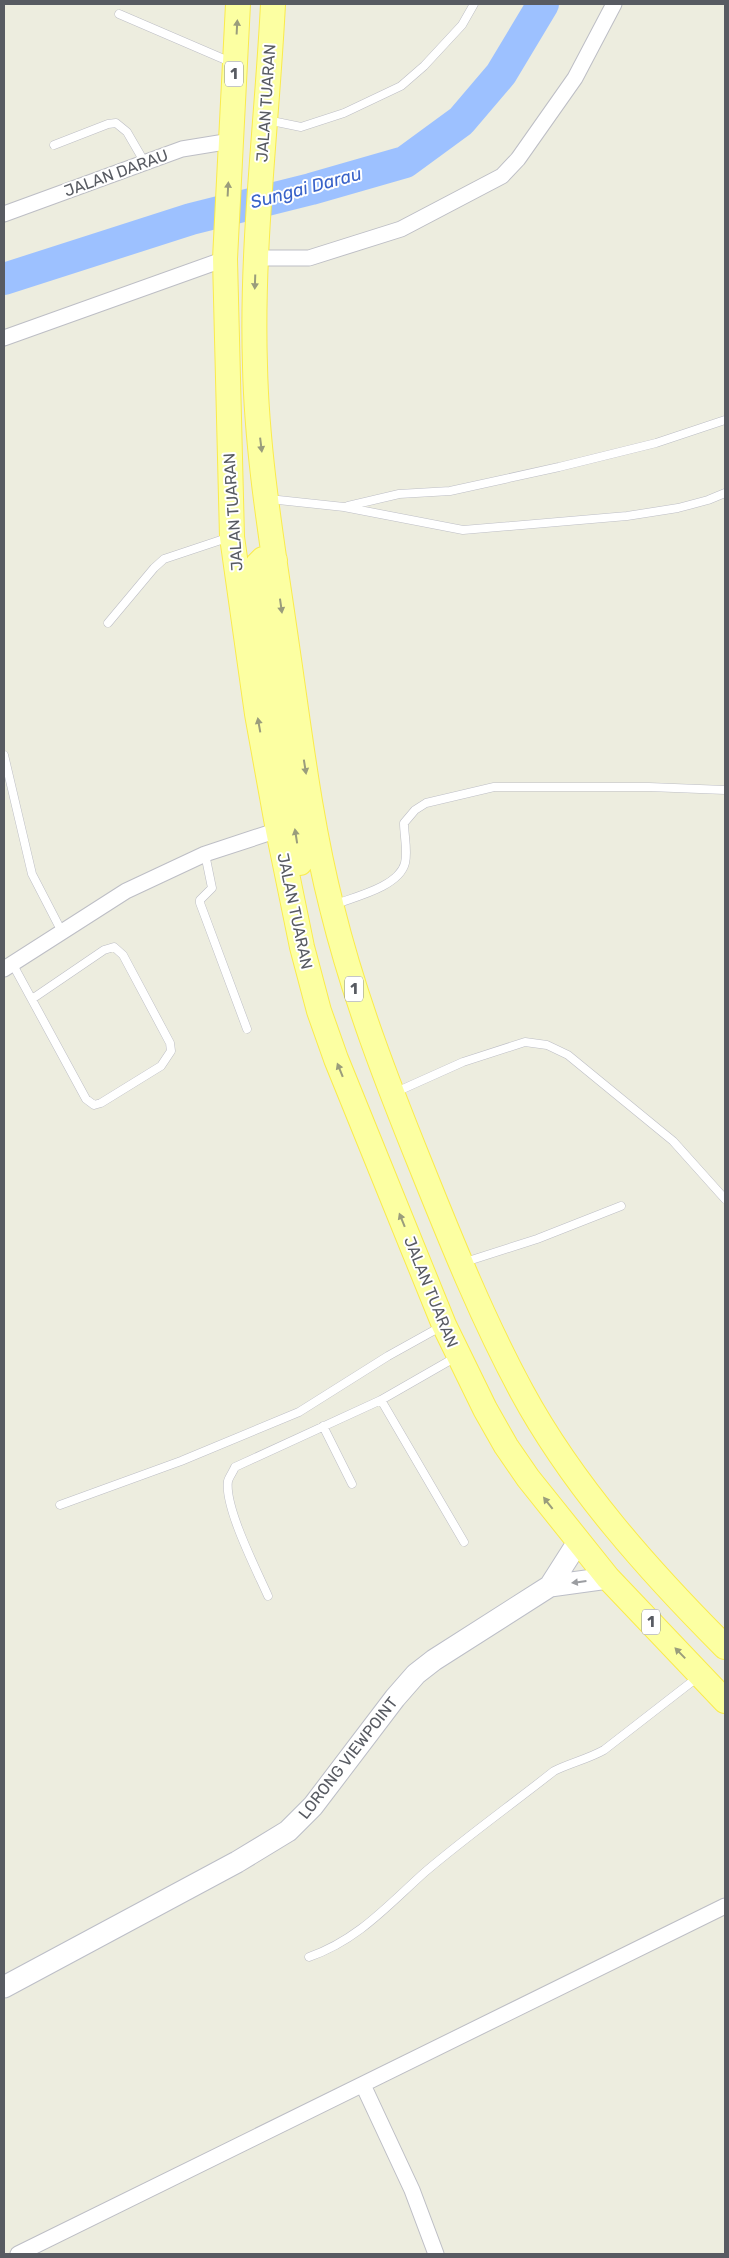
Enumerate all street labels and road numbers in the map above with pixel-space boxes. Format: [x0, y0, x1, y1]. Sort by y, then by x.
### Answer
street label: JALAN TUARAN [252, 43, 280, 163]
road number: 1 [225, 62, 243, 86]
street label: JALAN DARAU [61, 145, 171, 201]
street label: JALAN TUARAN [219, 452, 247, 572]
street label: JALAN TUARAN [273, 851, 317, 971]
road number: 1 [345, 976, 363, 1002]
street label: JALAN TUARAN [400, 1234, 462, 1350]
road number: 1 [642, 1610, 660, 1634]
street label: LORONG VIEWPOINT [294, 1693, 402, 1823]

